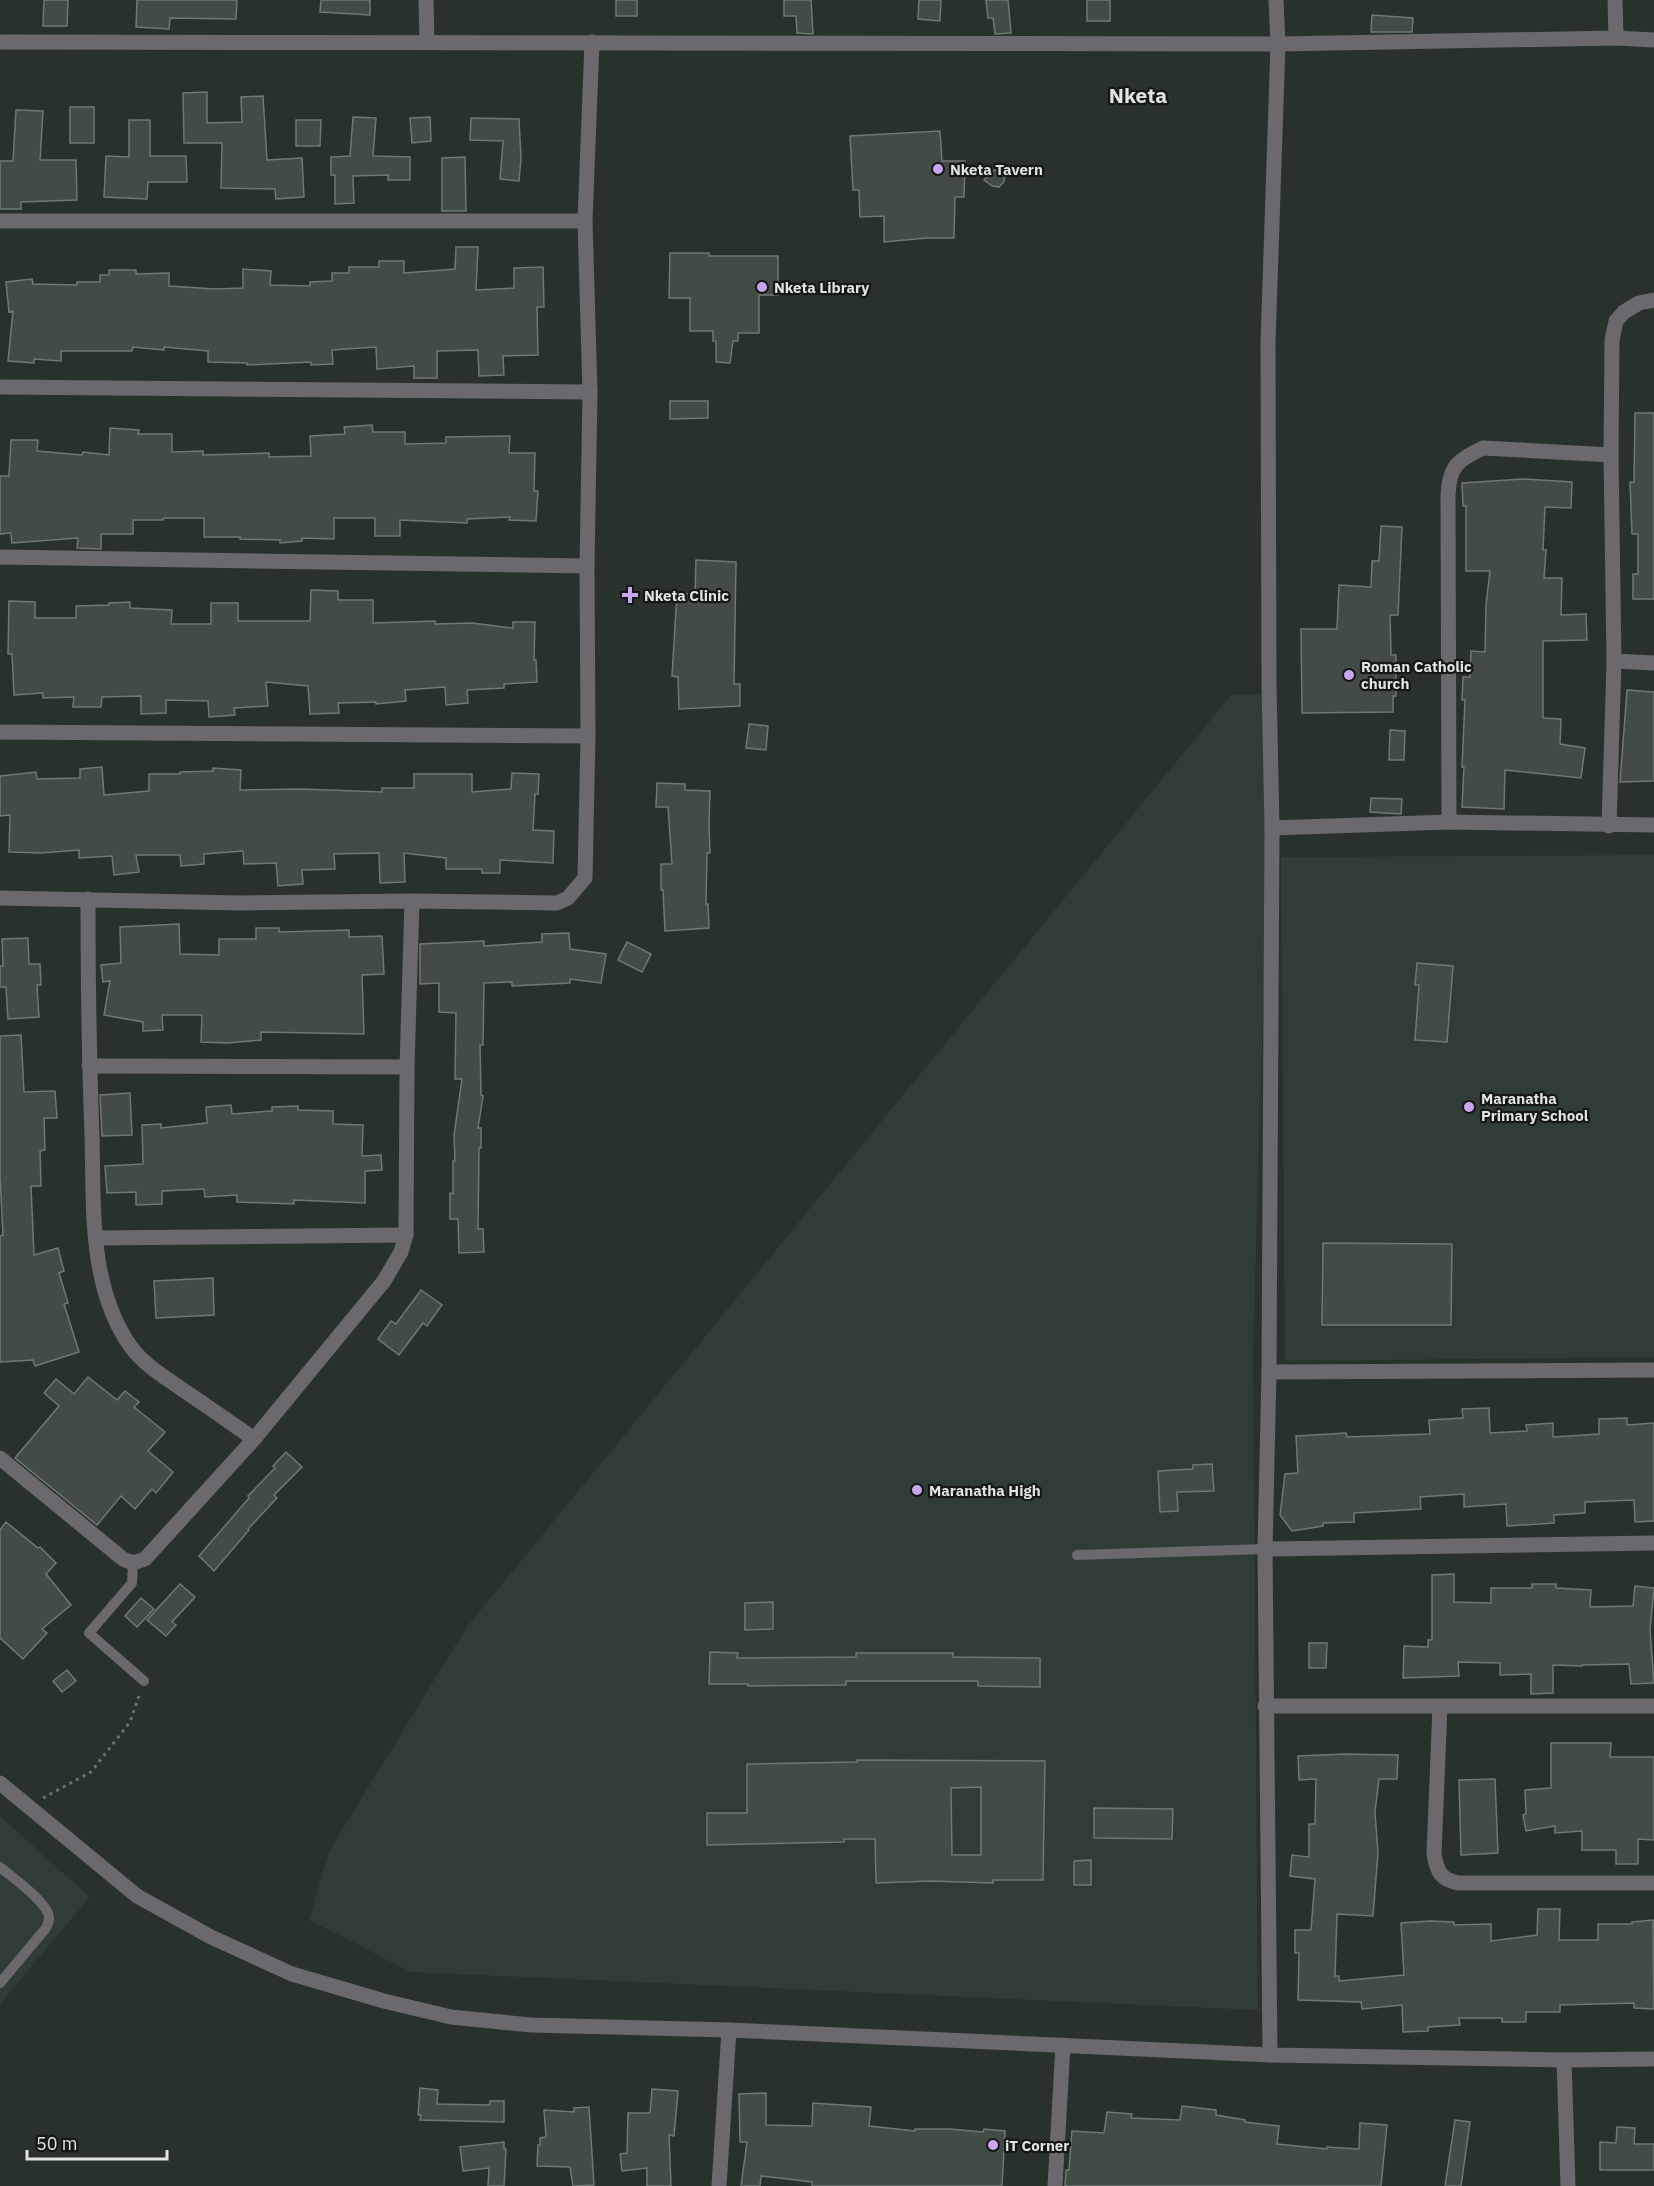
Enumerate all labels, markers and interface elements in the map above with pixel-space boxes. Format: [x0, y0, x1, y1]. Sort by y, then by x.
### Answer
district label: Nketa [1109, 81, 1167, 109]
place label: Nketa Tavern [950, 160, 1043, 179]
marker: Nketa Tavern [931, 162, 945, 176]
place label: Nketa Library [774, 278, 869, 297]
marker: Nketa Library [755, 280, 769, 294]
marker: Nketa Clinic [621, 586, 639, 604]
place label: Nketa Clinic [644, 586, 729, 605]
place label: Roman Catholic church [1361, 657, 1472, 693]
marker: Roman Catholic church [1342, 668, 1356, 682]
place label: Maranatha Primary School [1481, 1089, 1589, 1125]
marker: Maranatha Primary School [1462, 1100, 1476, 1114]
place label: Maranatha High [929, 1481, 1041, 1500]
marker: Maranatha High [910, 1483, 924, 1497]
scale bar [27, 2123, 166, 2161]
text: 50 m [36, 2132, 78, 2155]
place label: iT Corner [1005, 2136, 1069, 2155]
marker: iT Corner [986, 2138, 1000, 2152]

